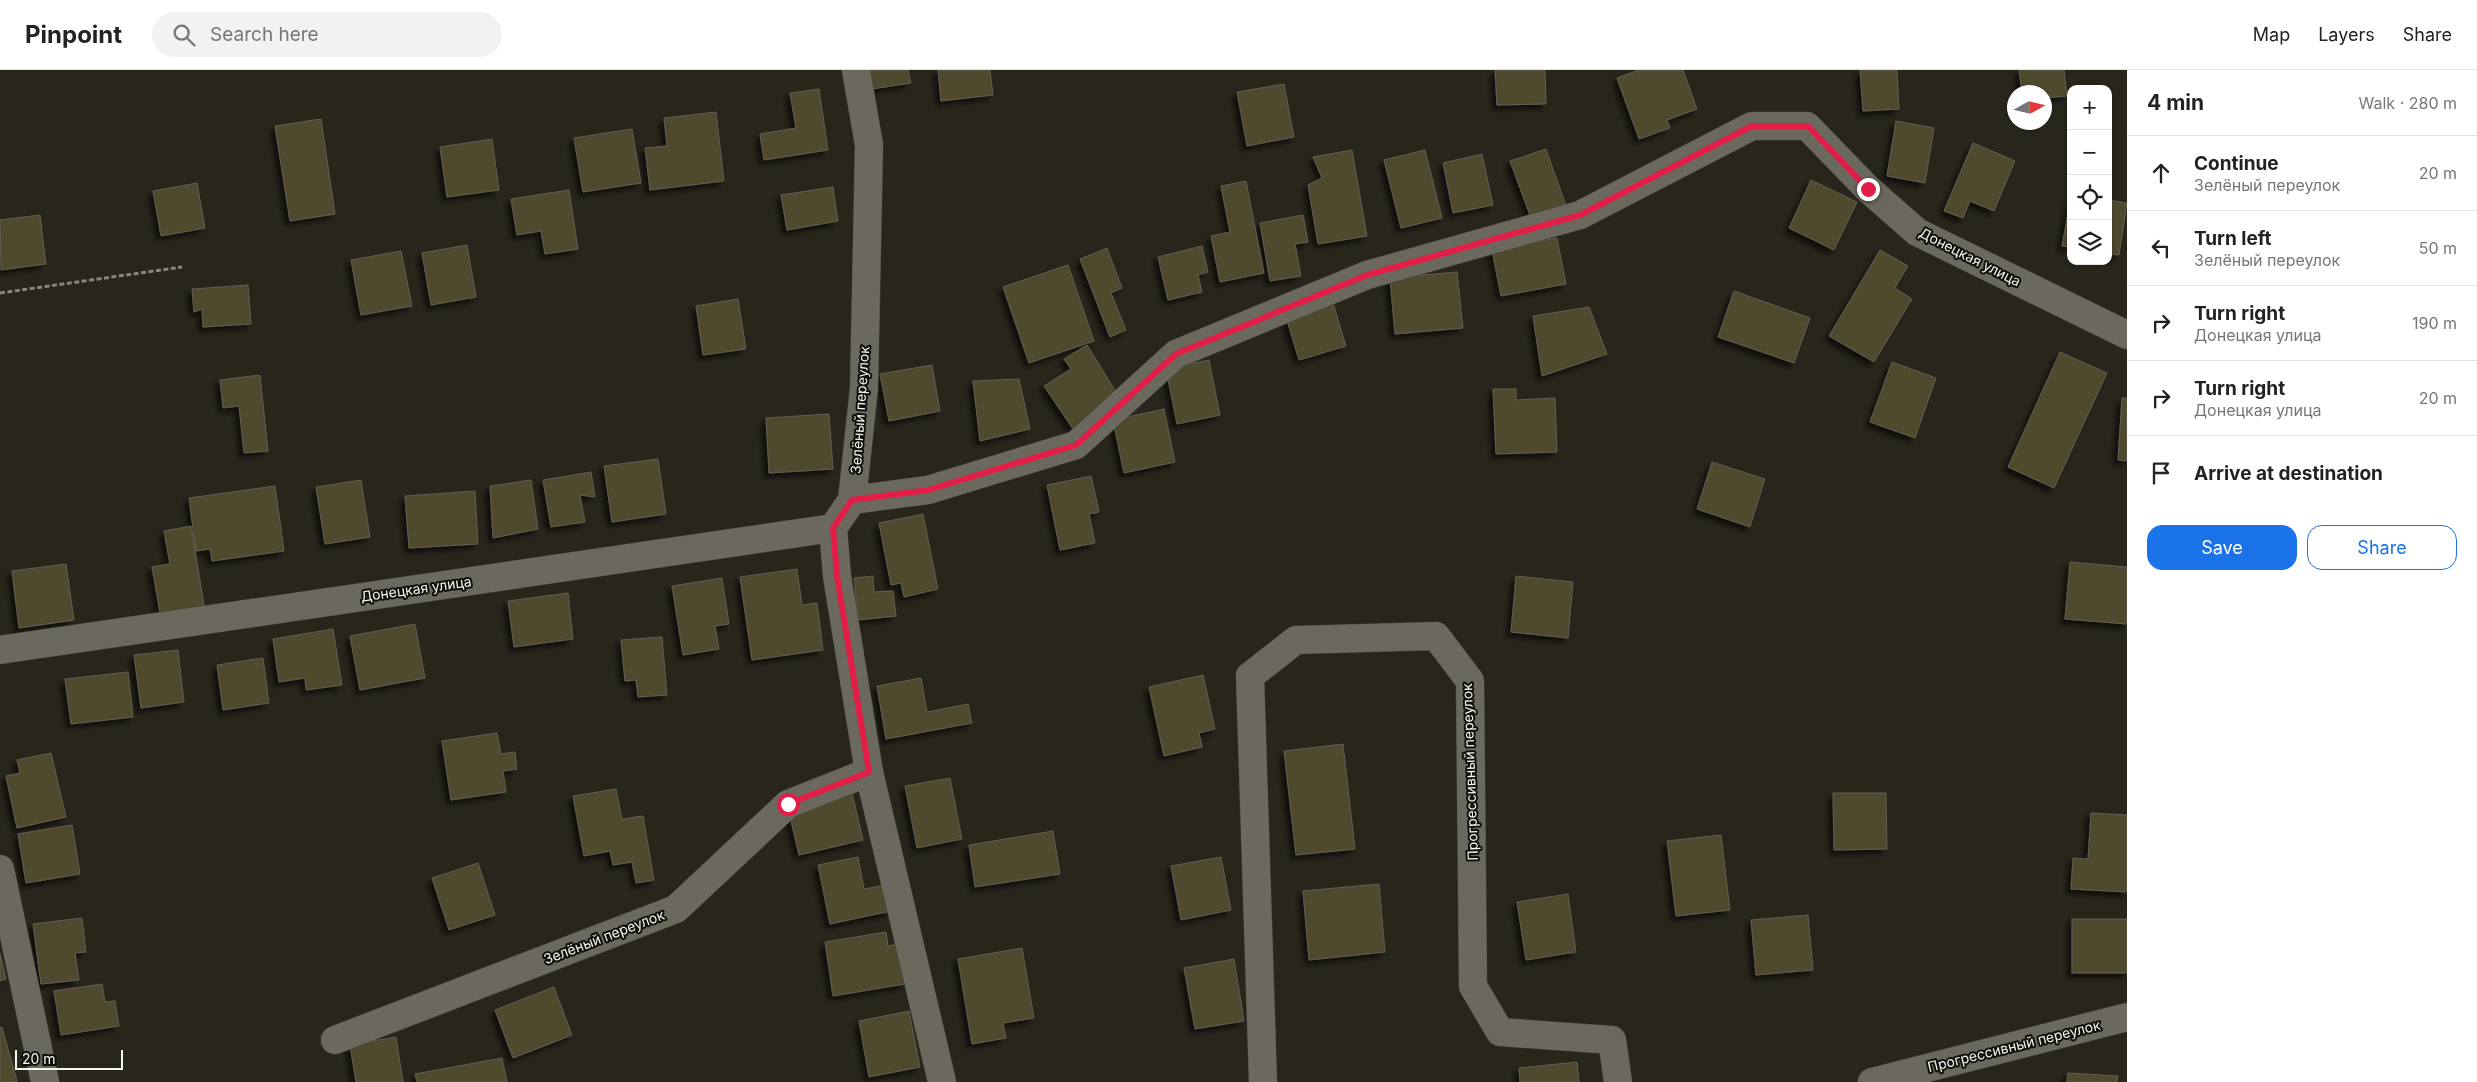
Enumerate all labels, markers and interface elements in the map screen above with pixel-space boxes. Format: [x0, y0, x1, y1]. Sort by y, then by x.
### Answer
search box [152, 12, 502, 57]
text: Pinpoint [25, 20, 122, 49]
icon: search [170, 21, 198, 49]
text: Search here [210, 23, 319, 46]
text: Map [2253, 24, 2290, 45]
text: Layers [2318, 24, 2375, 45]
text: Share [2403, 24, 2452, 45]
north arrow [2007, 85, 2052, 130]
map controls [2067, 85, 2112, 265]
button: + [2067, 85, 2112, 130]
text: 4 min [2147, 90, 2204, 115]
text: Walk · 280 m [2359, 93, 2457, 113]
button: − [2067, 130, 2112, 175]
text: Continue [2194, 152, 2279, 175]
icon: ahead [2147, 159, 2175, 187]
text: 20 m [2419, 163, 2457, 183]
button: locate [2067, 175, 2112, 220]
text: Зелёный переулок [2194, 175, 2340, 195]
route end [1857, 178, 1880, 201]
button: layers [2067, 220, 2112, 265]
street label: Донецкая улица [1917, 224, 2024, 289]
text: Turn left [2194, 227, 2272, 250]
icon: left [2147, 234, 2175, 262]
text: 50 m [2419, 238, 2457, 258]
text: Зелёный переулок [2194, 250, 2340, 270]
text: Turn right [2194, 302, 2285, 325]
icon: right [2147, 309, 2175, 337]
text: 190 m [2412, 313, 2457, 333]
text: Донецкая улица [2194, 325, 2322, 345]
street label: Зелёный переулок [847, 345, 872, 474]
text: Turn right [2194, 377, 2285, 400]
icon: right [2147, 384, 2175, 412]
text: 20 m [2419, 388, 2457, 408]
text: Донецкая улица [2194, 400, 2322, 420]
icon: arrive [2147, 459, 2175, 487]
text: Arrive at destination [2194, 462, 2383, 485]
button: Save [2147, 525, 2297, 570]
button: Share [2307, 525, 2457, 570]
street label: Донецкая улица [359, 572, 472, 605]
street label: Прогрессивный переулок [1458, 683, 1481, 861]
route start [777, 793, 800, 816]
street label: Зелёный переулок [541, 906, 667, 967]
street label: Прогрессивный переулок [1926, 1016, 2102, 1075]
scale bar [15, 1047, 122, 1070]
text: 20 m [22, 1050, 56, 1067]

